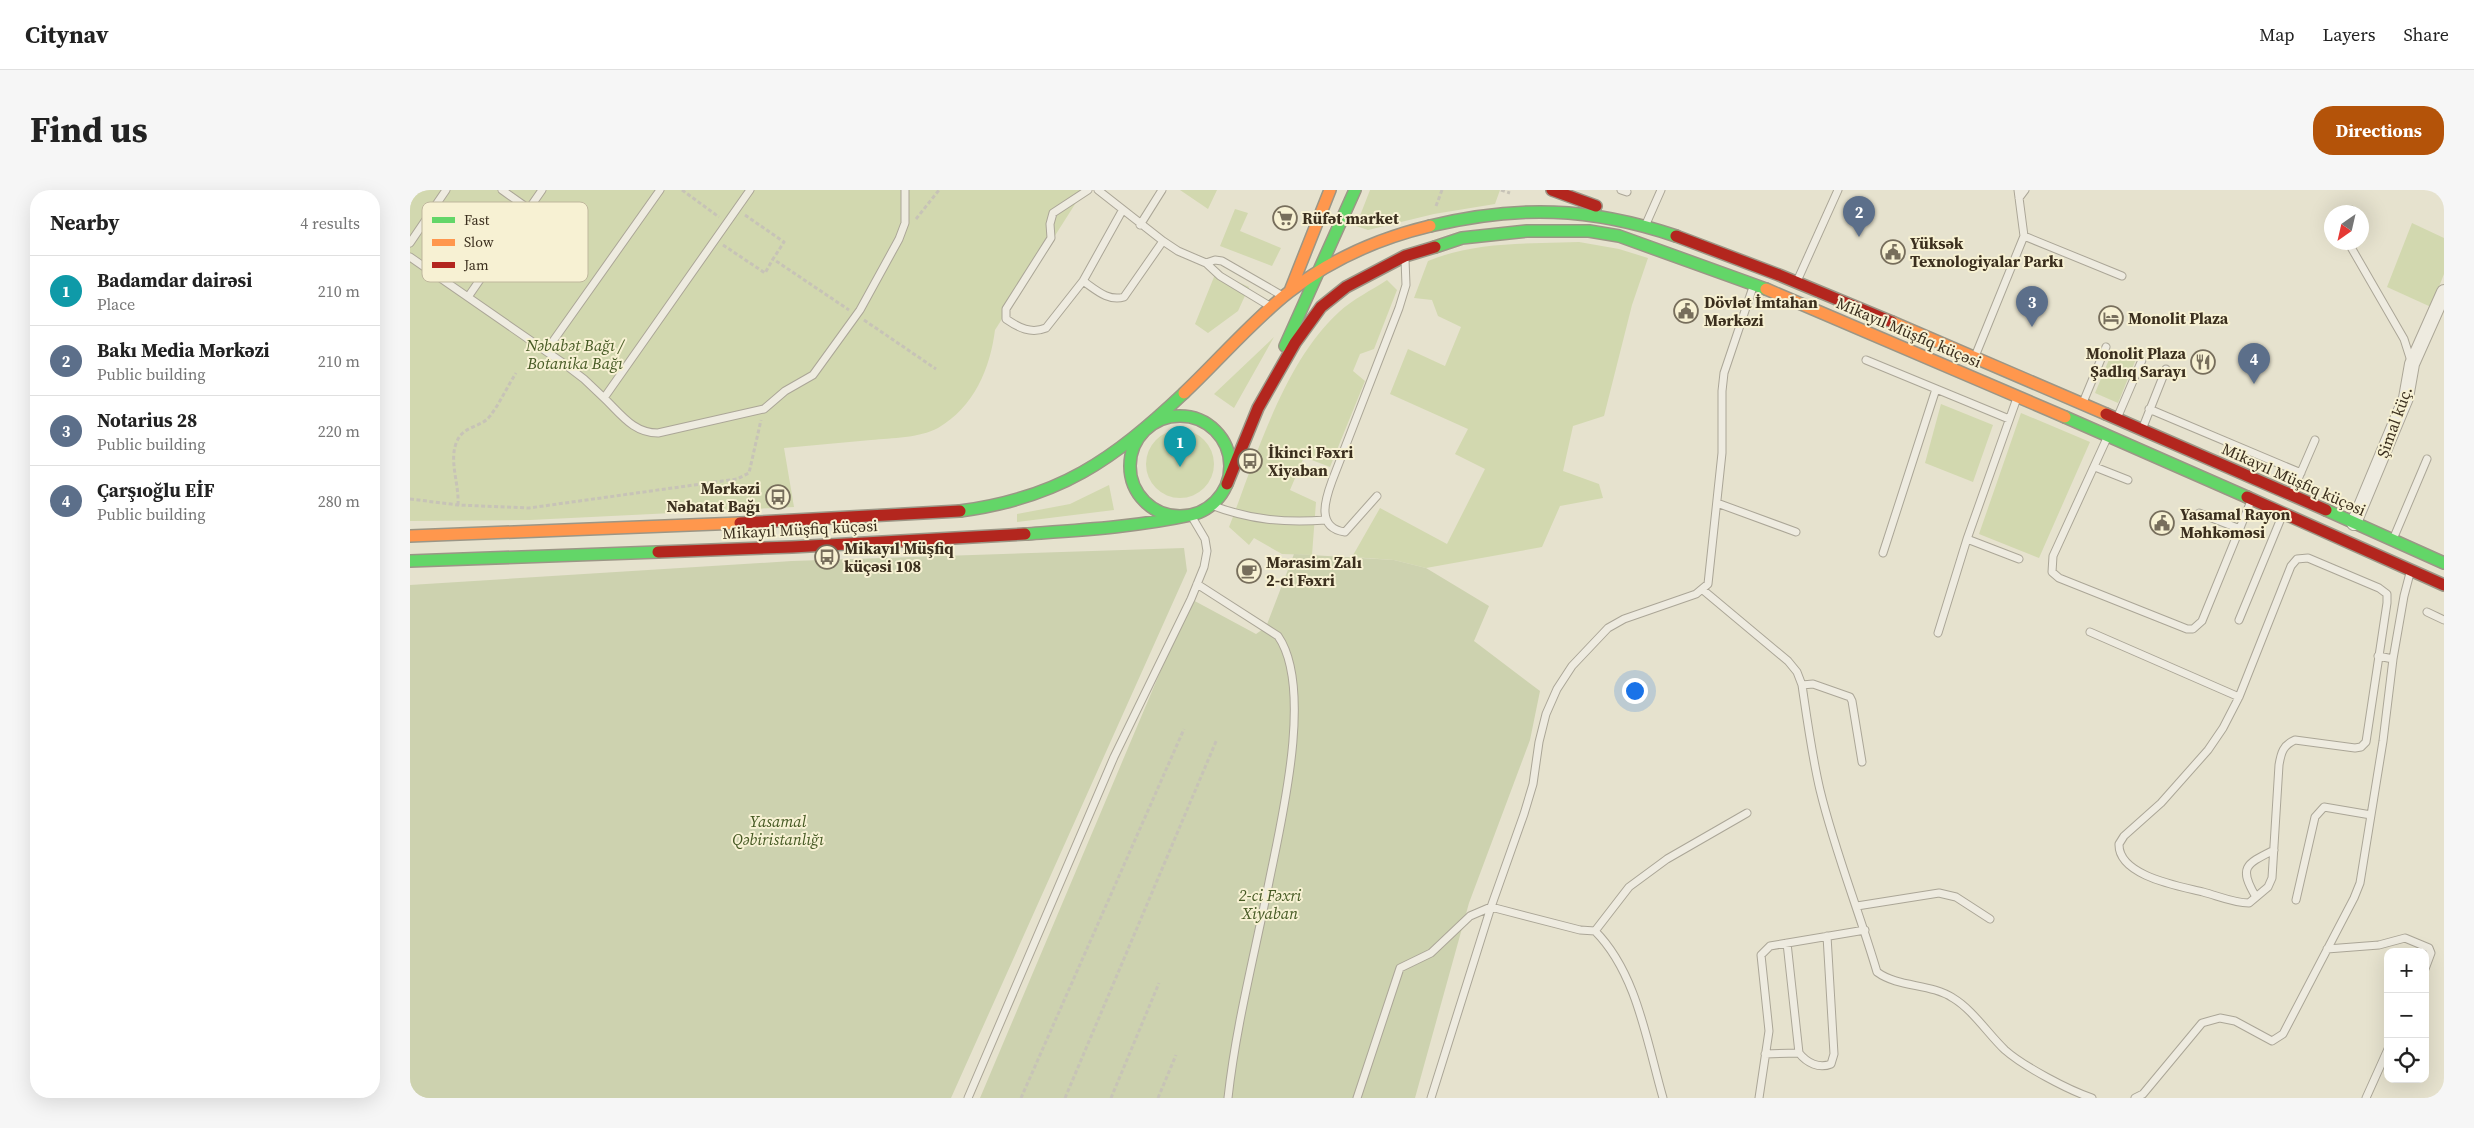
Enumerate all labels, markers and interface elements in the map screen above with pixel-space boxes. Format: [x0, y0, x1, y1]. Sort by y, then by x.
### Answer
text: Citynav [25, 18, 109, 51]
text: Map [2259, 22, 2294, 47]
text: Layers [2322, 22, 2375, 47]
text: Share [2403, 22, 2449, 47]
text: Find us [30, 106, 148, 154]
button: Directions [2313, 106, 2444, 155]
pin: 2 [1843, 196, 1875, 237]
legend [422, 202, 588, 282]
supermarket icon: Rüfət market [1272, 205, 1298, 231]
north arrow [2324, 205, 2369, 250]
place label: Rüfət market [1302, 207, 1399, 229]
text: Nearby [50, 208, 120, 237]
text: Fast [464, 210, 490, 230]
text: 4 results [300, 212, 360, 234]
text: Slow [464, 232, 494, 252]
place label: Yüksək Texnologiyalar Parkı [1910, 232, 2063, 272]
public building icon: Yüksək Texnologiyalar Parkı [1880, 239, 1906, 265]
text: Jam [463, 255, 489, 275]
text: Badamdar dairəsi [97, 267, 252, 293]
text: 1 [62, 280, 70, 302]
text: 210 m [318, 280, 360, 302]
pin: 3 [2016, 286, 2048, 327]
place label: Dövlət İmtahan Mərkəzi [1704, 291, 1818, 331]
street label: Mikayıl Müşfiq küçəsi [1833, 291, 1985, 373]
text: Place [97, 293, 135, 315]
public building icon: Dövlət İmtahan Mərkəzi [1673, 298, 1699, 324]
hotel icon: Monolit Plaza [2098, 305, 2124, 331]
place label: Monolit Plaza [2128, 307, 2229, 329]
park label: Nəbabət Bağı / Botanika Bağı [525, 334, 626, 374]
text: Bakı Media Mərkəzi [97, 337, 269, 363]
place label: Monolit Plaza Şadlıq Sarayı [2086, 342, 2186, 382]
pin: 4 [2238, 343, 2270, 384]
restaurant icon: Monolit Plaza Şadlıq Sarayı [2190, 349, 2216, 375]
text: 2 [62, 350, 70, 372]
text: 210 m [318, 350, 360, 372]
text: Public building [97, 363, 206, 385]
street label: Şimal küç. [2371, 383, 2417, 461]
text: Notarius 28 [97, 407, 197, 433]
text: 3 [62, 420, 70, 442]
text: 220 m [318, 420, 360, 442]
pin: 1 [1164, 426, 1196, 467]
text: Public building [97, 433, 206, 455]
street label: Mikayıl Müşfiq küçəsi [2218, 437, 2370, 521]
place label: İkinci Fəxri Xiyaban [1268, 441, 1353, 481]
bus stop icon: İkinci Fəxri Xiyaban [1237, 448, 1263, 474]
text: Çarşıoğlu EİF [97, 477, 215, 503]
place label: Mərkəzi Nəbatat Bağı [667, 477, 760, 517]
bus stop icon: Mərkəzi Nəbatat Bağı [765, 484, 791, 510]
text: 4 [62, 490, 70, 512]
text: 280 m [318, 490, 360, 512]
text: Public building [97, 503, 206, 525]
place label: Yasamal Rayon Məhkəməsi [2180, 503, 2291, 543]
public building icon: Yasamal Rayon Məhkəməsi [2149, 510, 2175, 536]
street label: Mikayıl Müşfiq küçəsi [722, 514, 879, 544]
place label: Mikayıl Müşfiq küçəsi 108 [844, 537, 954, 577]
bus stop icon: Mikayıl Müşfiq küçəsi 108 [814, 544, 840, 570]
place label: Mərasim Zalı 2-ci Fəxri [1266, 551, 1362, 591]
cafe icon: Mərasim Zalı 2-ci Fəxri [1236, 558, 1262, 584]
your location [1622, 678, 1648, 704]
park label: Yasamal Qəbiristanlığı [732, 810, 824, 850]
park label: 2-ci Fəxri Xiyaban [1239, 884, 1302, 924]
map controls [2384, 948, 2429, 1083]
button: + [2384, 948, 2429, 993]
button: − [2384, 993, 2429, 1038]
button: locate [2384, 1038, 2429, 1083]

